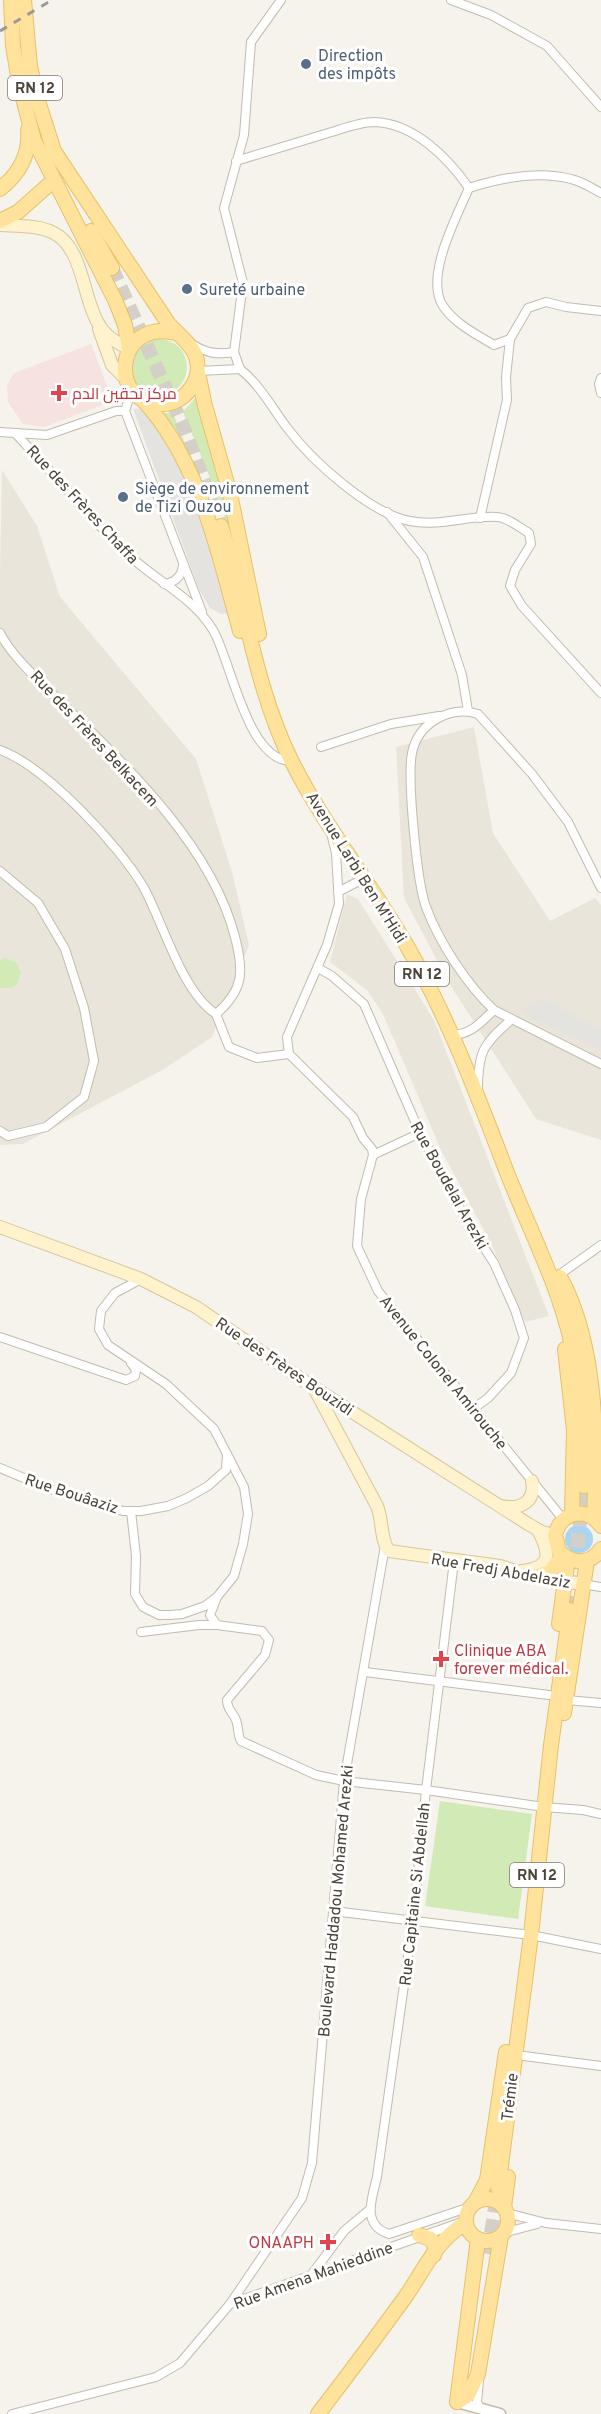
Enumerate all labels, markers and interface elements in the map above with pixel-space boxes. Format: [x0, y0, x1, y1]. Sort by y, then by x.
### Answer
place label: Direction des impôts [318, 47, 396, 85]
marker: Direction des impôts [299, 57, 313, 71]
road number: RN 12 [8, 76, 62, 100]
place label: Sureté urbaine [199, 281, 305, 301]
marker: Sureté urbaine [180, 282, 194, 296]
marker: مركز تحقين الدم [50, 384, 68, 402]
place label: مركز تحقين الدم [72, 385, 177, 405]
street label: Rue des Frères Chaffa [21, 442, 142, 569]
place label: Siège de environnement de Tizi Ouzou [135, 480, 309, 518]
marker: Siège de environnement de Tizi Ouzou [116, 490, 130, 504]
street label: Rue des Frères Belkacem [25, 667, 162, 812]
street label: Avenue Larbi Ben M'Hidi [301, 789, 410, 947]
road number: RN 12 [395, 962, 449, 986]
street label: Rue Boudelal Arezki [405, 1118, 492, 1254]
street label: Avenue Colonel Amirouche [374, 1292, 511, 1454]
street label: Rue des Frères Bouzidi [211, 1314, 357, 1421]
street label: Rue Bouâaziz [22, 1470, 121, 1519]
street label: Rue Fredj Abdelaziz [429, 1550, 572, 1594]
place label: Clinique ABA forever médical. [454, 1642, 568, 1680]
marker: Clinique ABA forever médical. [432, 1650, 450, 1668]
street label: Boulevard Haddadou Mohamed Arezki [315, 1764, 359, 2038]
street label: Rue Capitaine Si Abdellah [396, 1802, 436, 1987]
road number: RN 12 [510, 1863, 564, 1887]
street label: Trémie [498, 2072, 524, 2123]
marker: ONAAPH [319, 2233, 337, 2251]
place label: ONAAPH [249, 2234, 314, 2254]
street label: Rue Amena Mahieddine [231, 2239, 396, 2315]

